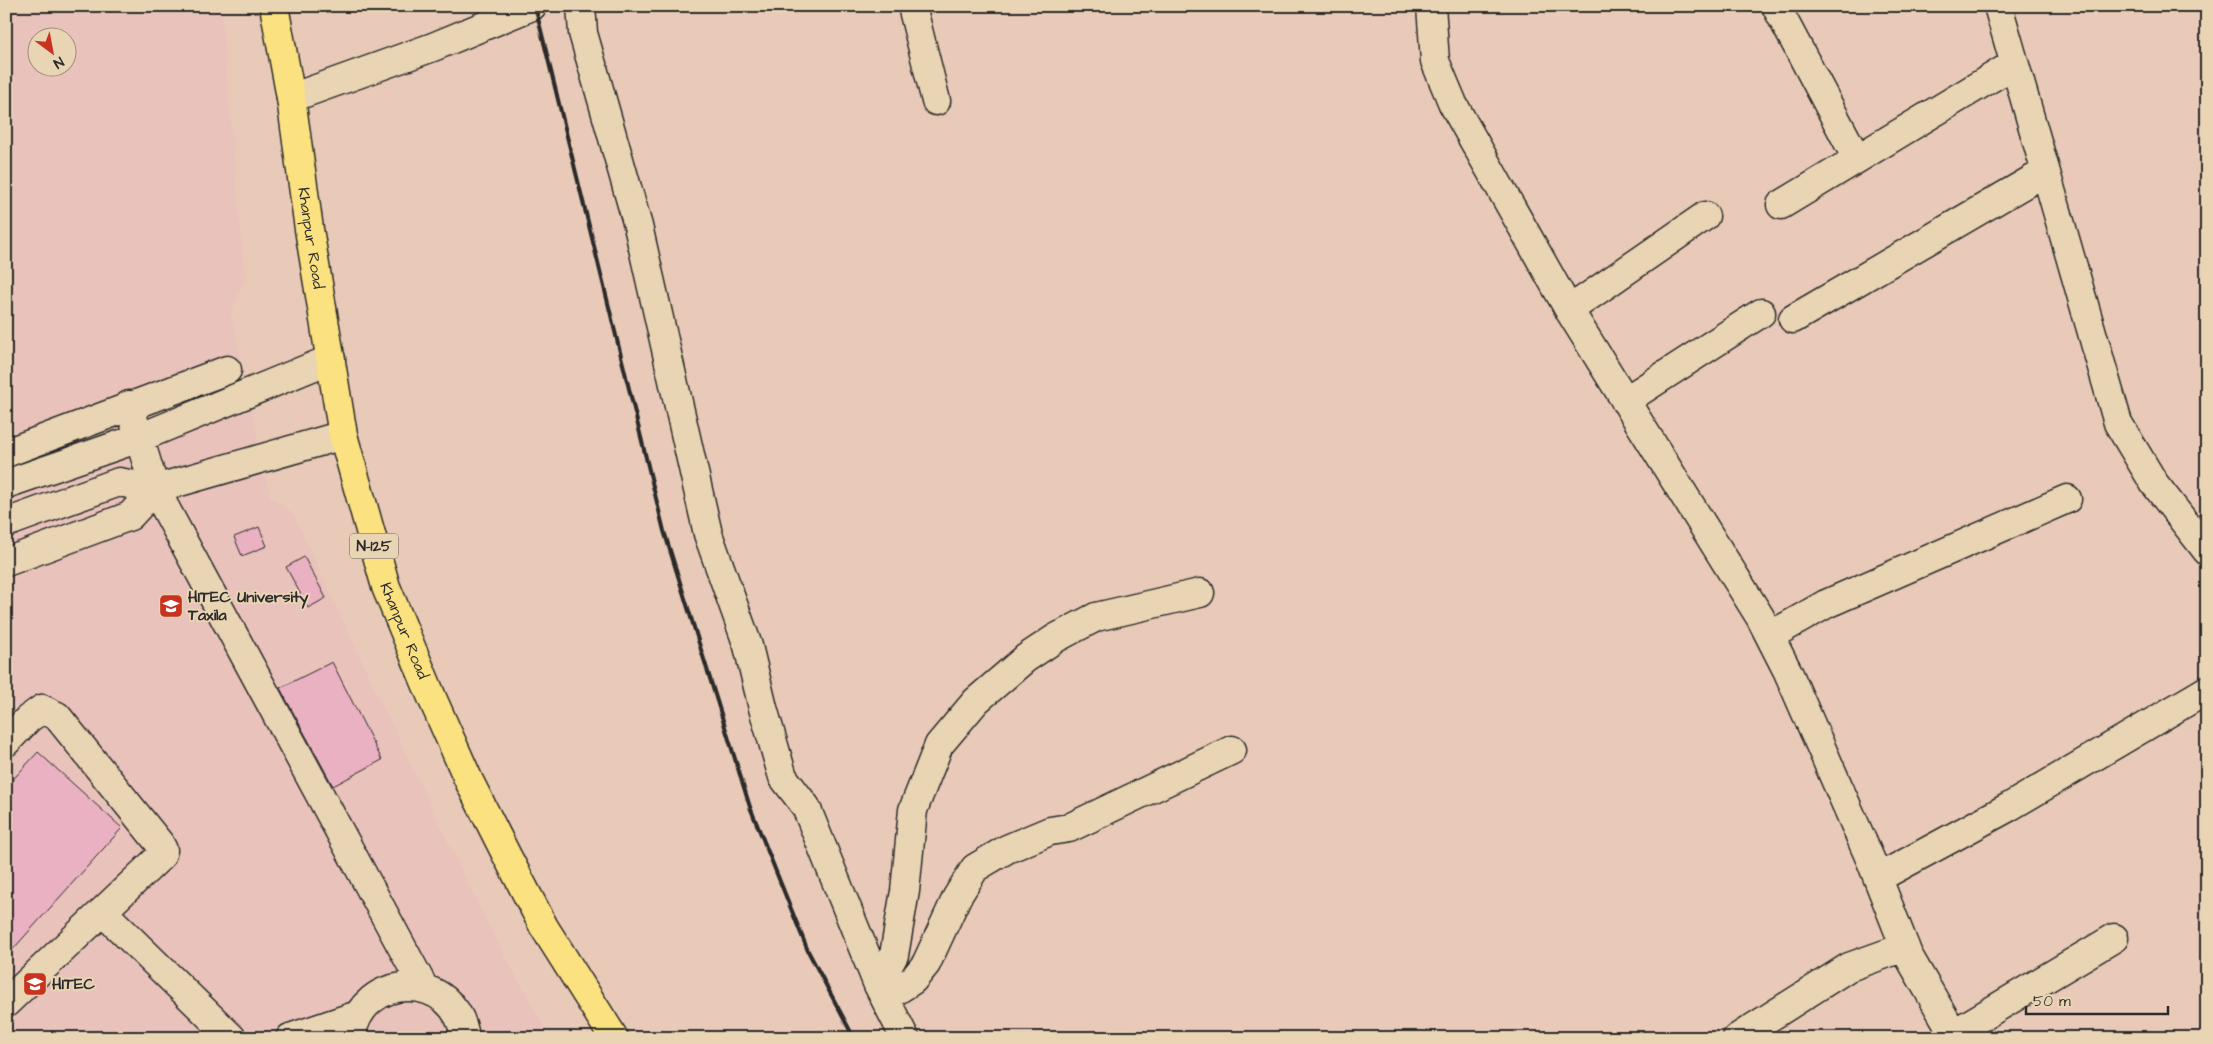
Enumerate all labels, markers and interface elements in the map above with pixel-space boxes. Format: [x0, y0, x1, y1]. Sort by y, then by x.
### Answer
north arrow [28, 28, 78, 78]
text: N [49, 51, 67, 73]
street label: Khanpur Road [292, 186, 330, 291]
road number: N-125 [350, 534, 398, 558]
street label: Khanpur Road [374, 579, 434, 682]
place label: HITEC University Taxila [187, 586, 308, 626]
school or university icon: HITEC University Taxila [158, 593, 184, 619]
school or university icon: HITEC [22, 971, 48, 997]
place label: HITEC [52, 973, 96, 995]
scale bar [2026, 984, 2168, 1016]
text: 50 m [2033, 991, 2071, 1012]

